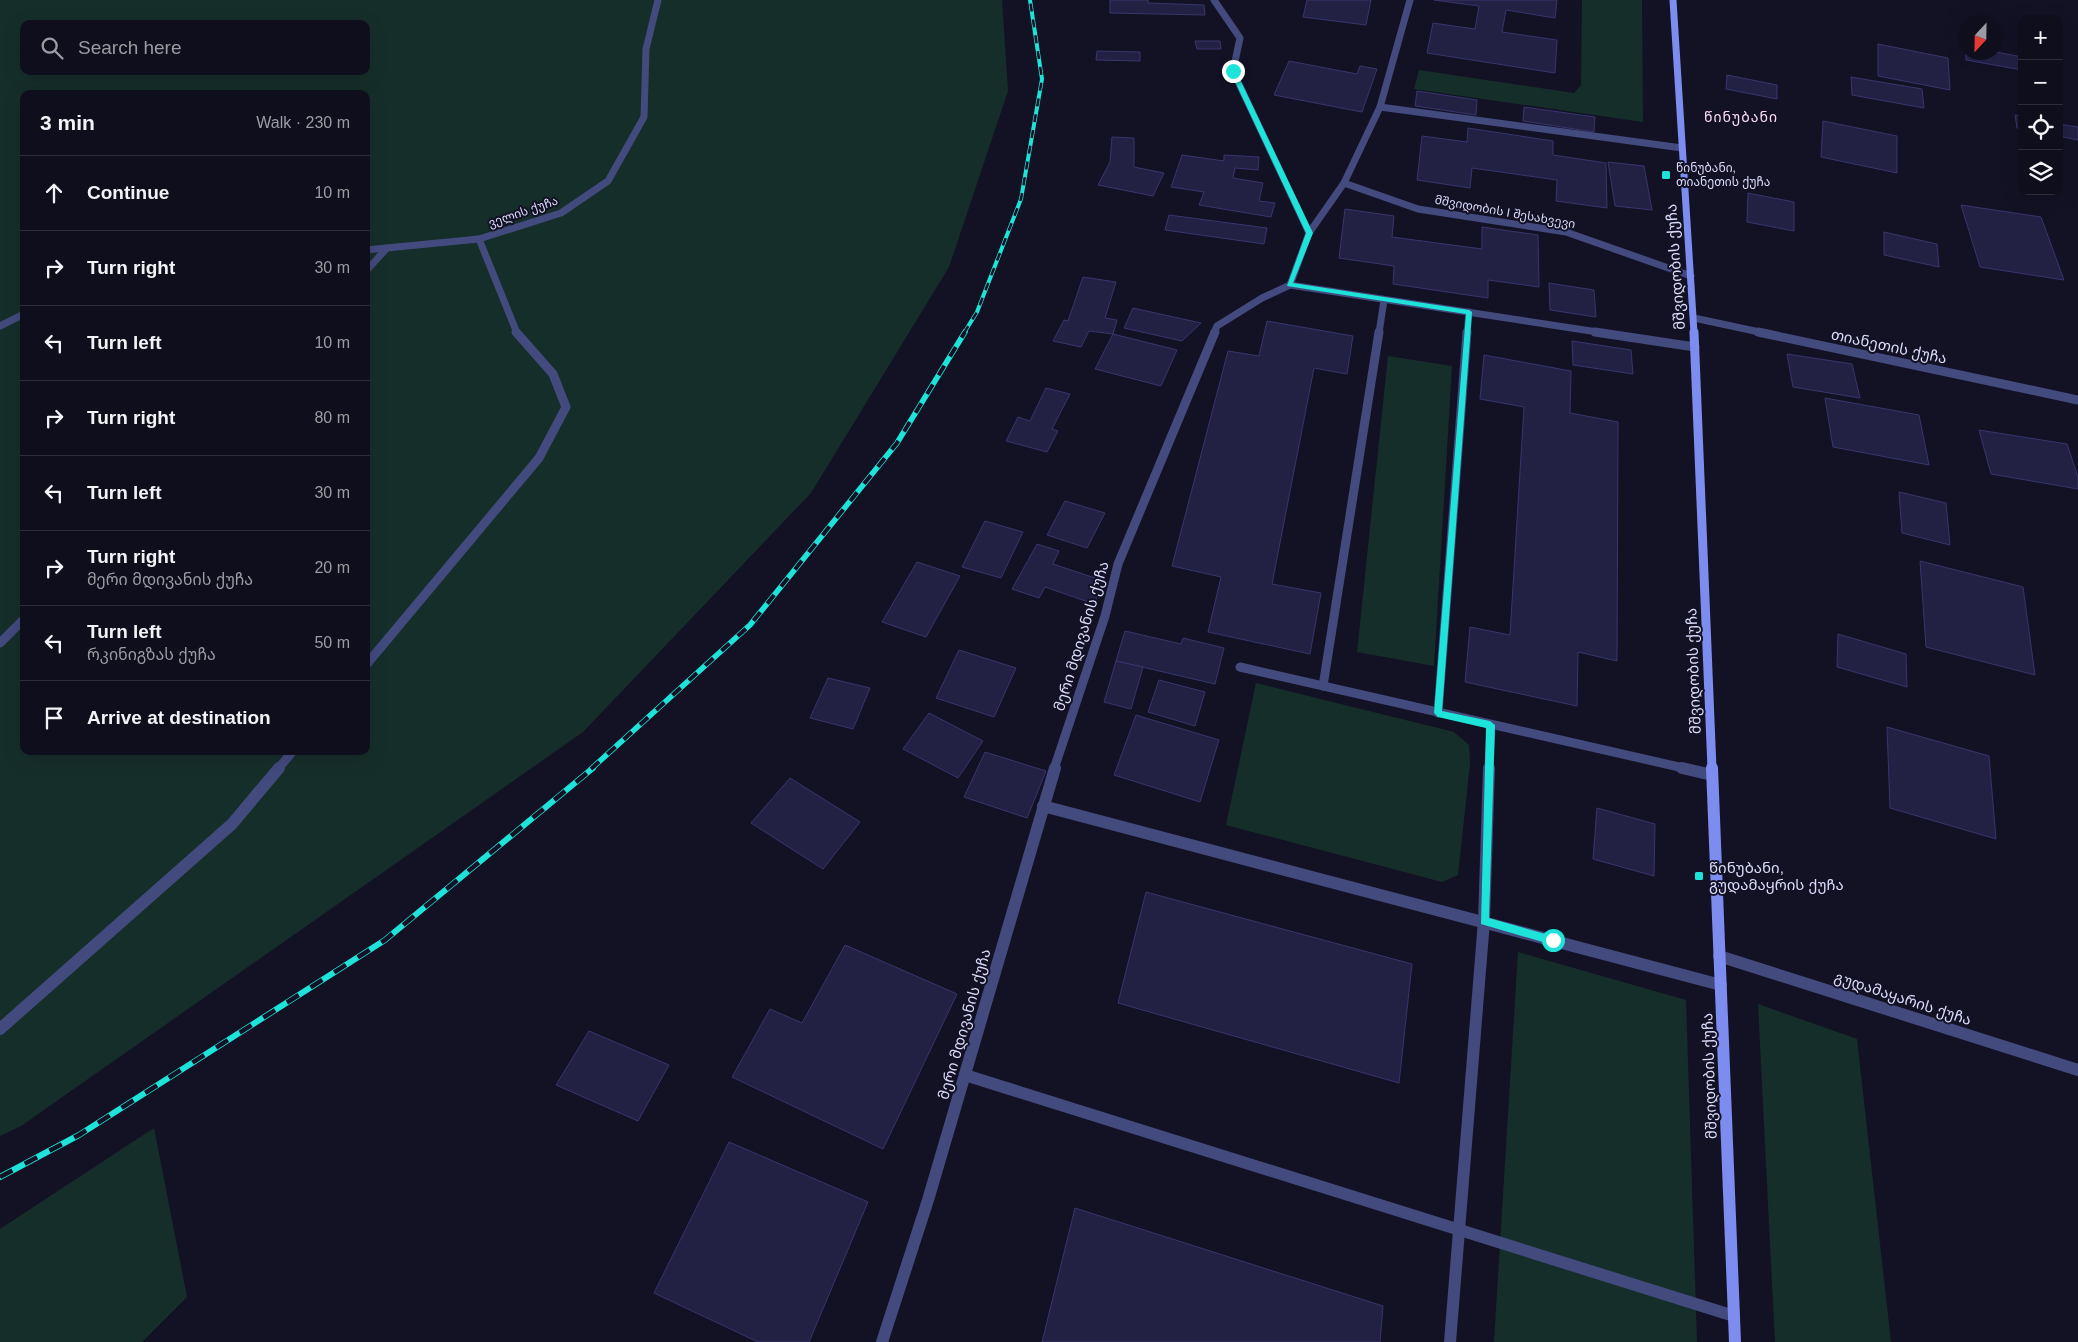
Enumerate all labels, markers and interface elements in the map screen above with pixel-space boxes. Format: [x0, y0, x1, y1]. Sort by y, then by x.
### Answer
north arrow [1958, 15, 2003, 60]
map controls [2018, 15, 2063, 195]
button: + [2018, 15, 2063, 60]
search box [20, 20, 370, 75]
icon: search [38, 34, 66, 62]
text: Search here [78, 37, 182, 58]
route end [1222, 60, 1245, 83]
button: − [2018, 60, 2063, 105]
button: locate [2018, 105, 2063, 150]
district label: წინუბანი [1704, 109, 1778, 126]
text: 3 min [40, 111, 95, 134]
text: Walk · 230 m [256, 114, 350, 131]
button: layers [2018, 150, 2063, 195]
place label: წინუბანი, თიანეთის ქუჩა [1676, 161, 1770, 189]
marker: წინუბანი, თიანეთის ქუჩა [1660, 169, 1672, 181]
icon: ahead [40, 179, 68, 207]
text: Continue [87, 182, 169, 203]
text: 10 m [314, 184, 350, 201]
street label: მშვიდობის I შესახვევი [1434, 193, 1576, 232]
street label: ველის ქუჩა [486, 194, 560, 231]
street label: მშვიდობის ქუჩა [1662, 203, 1689, 331]
icon: right [40, 254, 68, 282]
text: Turn right [87, 257, 175, 278]
text: 30 m [314, 259, 350, 276]
street label: თიანეთის ქუჩა [1829, 325, 1948, 368]
icon: left [40, 329, 68, 357]
text: Turn left [87, 332, 162, 353]
text: 10 m [314, 334, 350, 351]
icon: right [40, 404, 68, 432]
text: Turn right [87, 407, 175, 428]
text: 80 m [314, 409, 350, 426]
icon: left [40, 479, 68, 507]
text: Turn left [87, 482, 162, 503]
text: 30 m [314, 484, 350, 501]
text: Turn right [87, 546, 175, 567]
icon: right [40, 554, 68, 582]
text: 20 m [314, 559, 350, 576]
street label: მერი მდივანის ქუჩა [1050, 559, 1113, 713]
text: მერი მდივანის ქუჩა [87, 571, 253, 588]
street label: მშვიდობის ქუჩა [1682, 608, 1705, 734]
text: Turn left [87, 621, 162, 642]
icon: left [40, 629, 68, 657]
text: 50 m [314, 634, 350, 651]
text: რკინიგზას ქუჩა [87, 646, 216, 663]
icon: arrive [40, 704, 68, 732]
text: Arrive at destination [87, 707, 271, 728]
place label: წინუბანი, გუდამაყრის ქუჩა [1709, 859, 1844, 894]
marker: წინუბანი, გუდამაყრის ქუჩა [1693, 870, 1705, 882]
route start [1542, 929, 1565, 952]
street label: მერი მდივანის ქუჩა [934, 947, 995, 1101]
street label: გუდამაყარის ქუჩა [1832, 968, 1974, 1029]
street label: მშვიდობის ქუჩა [1698, 1013, 1721, 1139]

